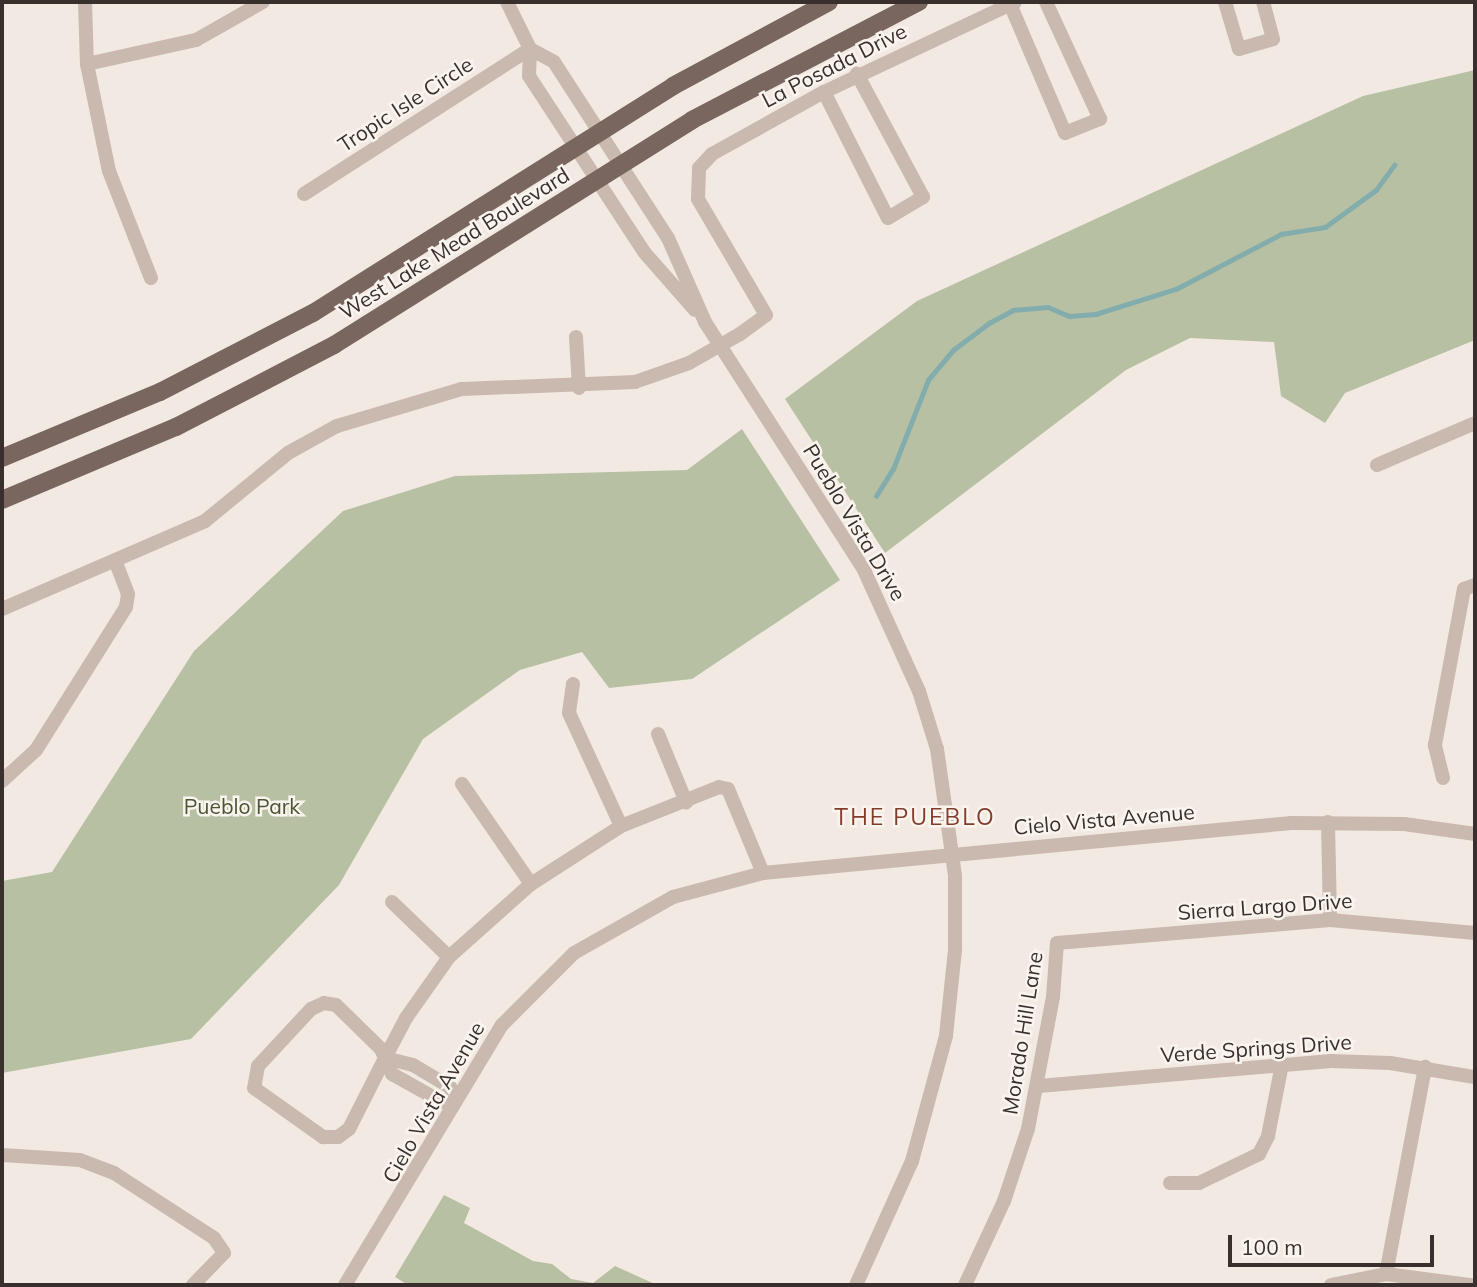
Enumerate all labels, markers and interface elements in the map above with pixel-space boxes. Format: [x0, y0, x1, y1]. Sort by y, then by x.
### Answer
street label: La Posada Drive [757, 18, 911, 112]
street label: Tropic Isle Circle [333, 51, 477, 157]
street label: West Lake Mead Boulevard [334, 162, 574, 324]
street label: Pueblo Vista Drive [798, 439, 912, 605]
park label: Pueblo Park [184, 793, 300, 819]
street label: Cielo Vista Avenue [1012, 799, 1196, 839]
district label: THE PUEBLO [836, 803, 994, 831]
street label: Sierra Largo Drive [1177, 887, 1353, 925]
street label: Morado Hill Lane [997, 950, 1047, 1116]
street label: Cielo Vista Avenue [377, 1017, 489, 1187]
street label: Verde Springs Drive [1159, 1029, 1353, 1067]
scale bar [1232, 1220, 1438, 1264]
text: 100 m [1241, 1234, 1303, 1260]

